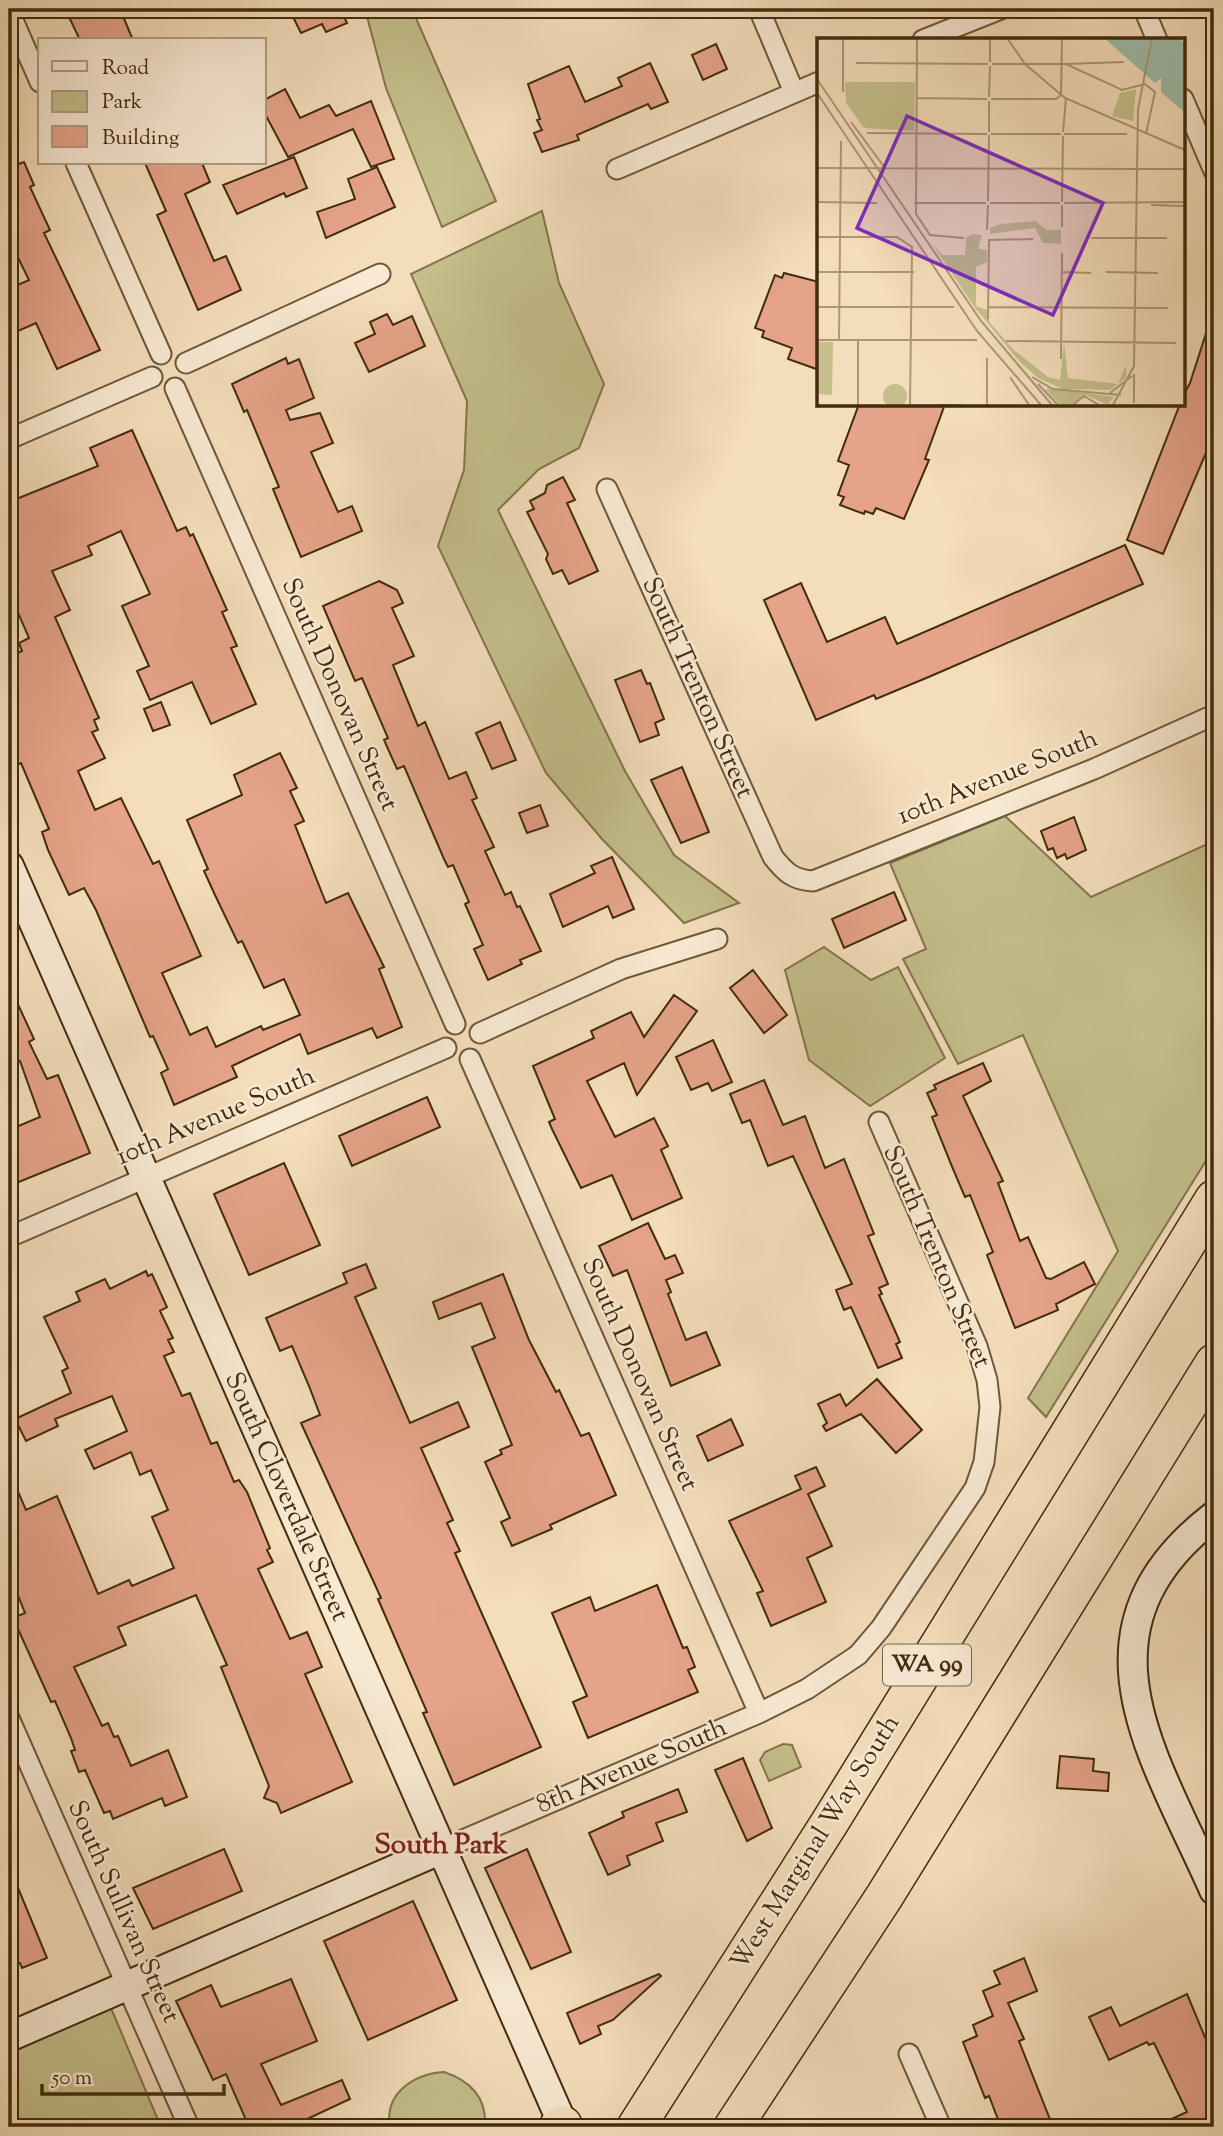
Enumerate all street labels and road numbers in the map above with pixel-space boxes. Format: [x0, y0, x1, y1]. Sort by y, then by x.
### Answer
street label: South Trenton Street [632, 572, 762, 805]
street label: South Donovan Street [271, 573, 407, 817]
street label: 10th Avenue South [892, 721, 1104, 835]
street label: 10th Avenue South [111, 1058, 321, 1176]
street label: South Trenton Street [872, 1140, 1000, 1374]
street label: South Donovan Street [571, 1253, 707, 1497]
street label: South Cloverdale Street [214, 1367, 358, 1627]
road number: WA 99 [883, 1644, 971, 1686]
street label: West Marginal Way South [722, 1708, 910, 1978]
street label: 8th Avenue South [531, 1710, 733, 1824]
street label: South Sullivan Street [57, 1795, 189, 2029]

